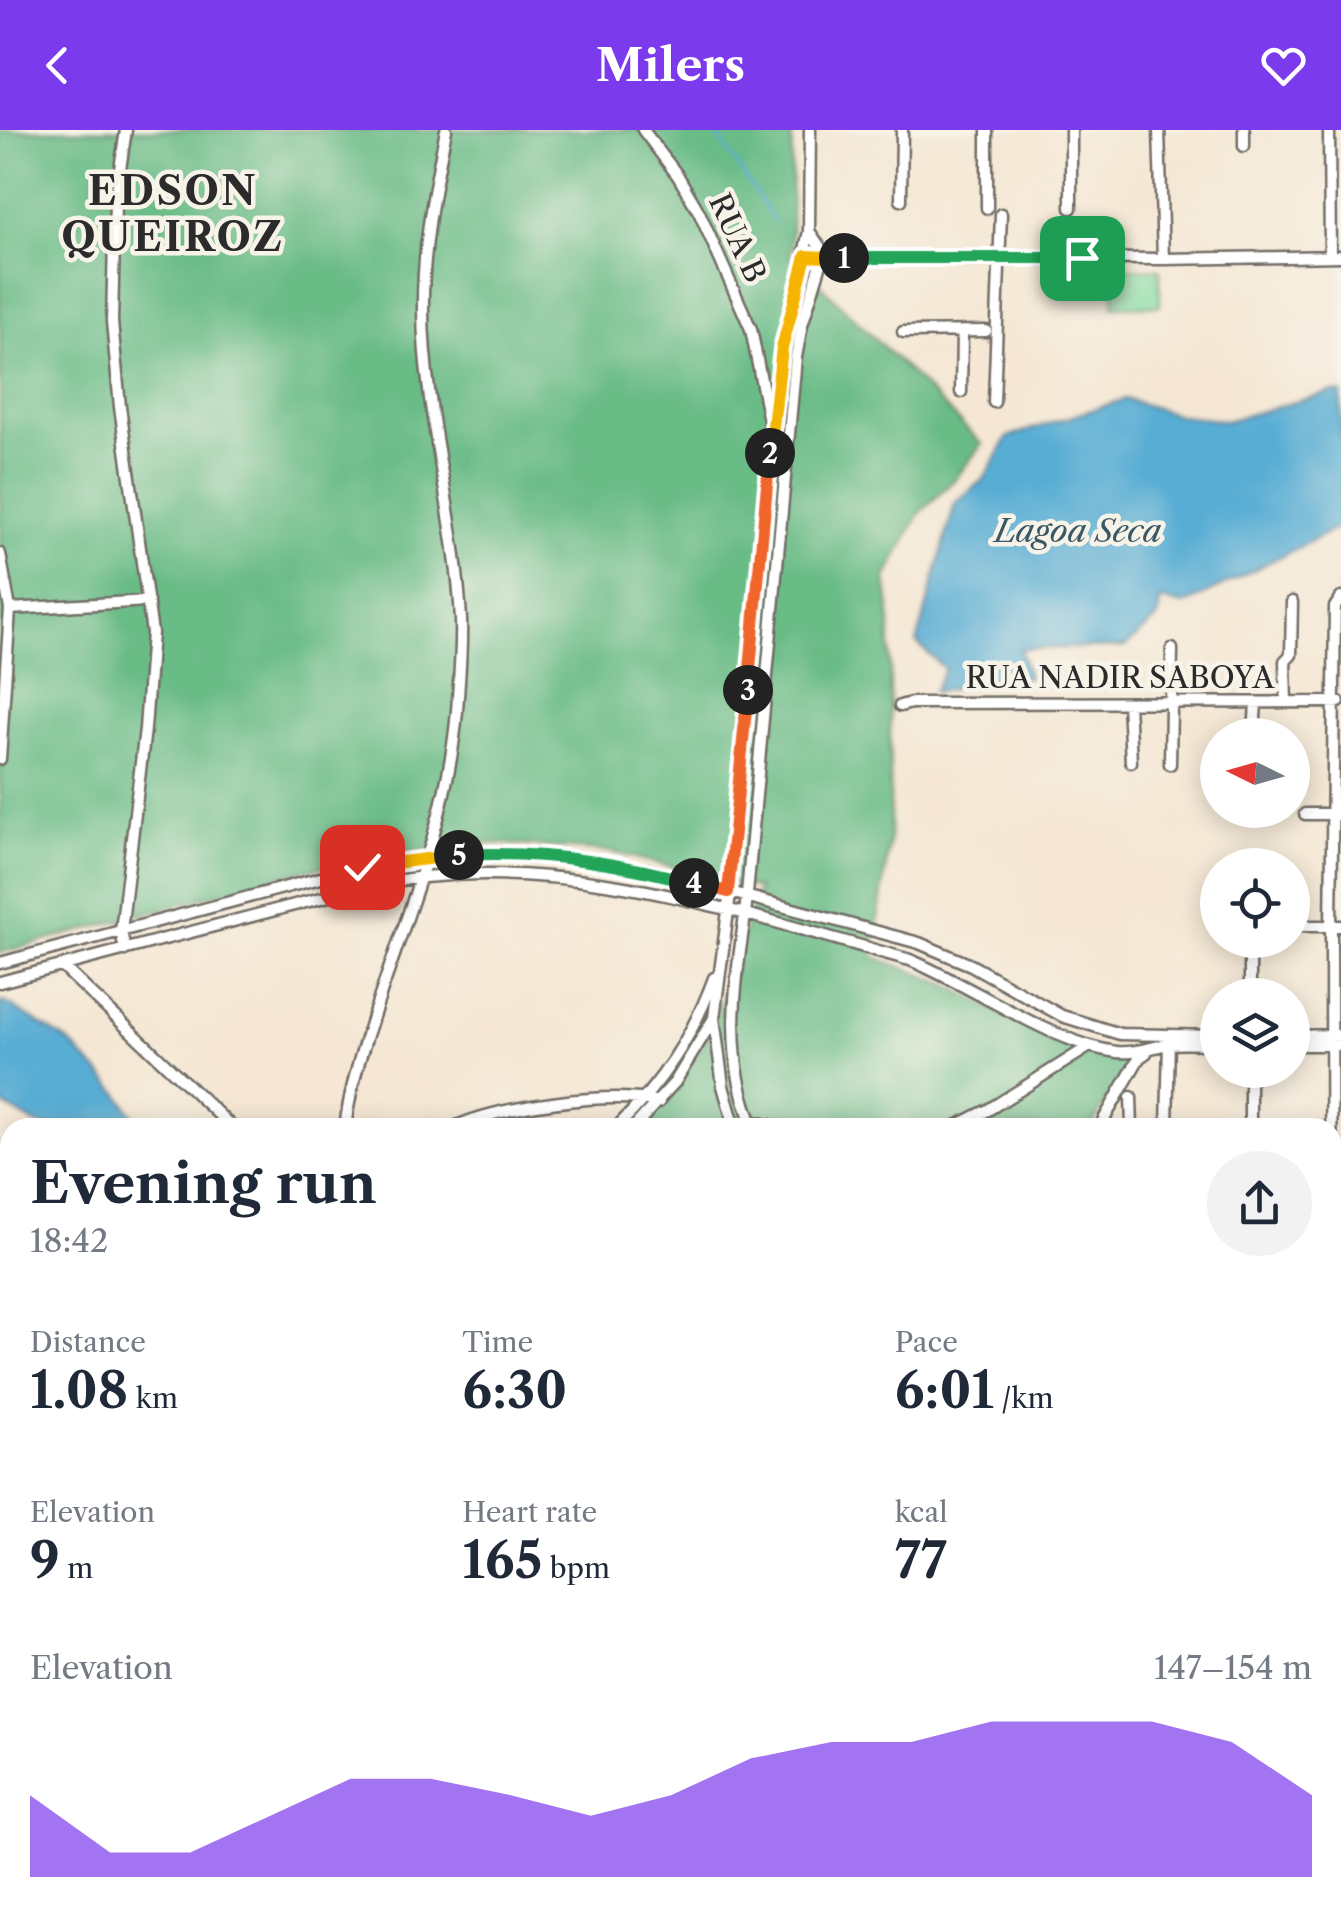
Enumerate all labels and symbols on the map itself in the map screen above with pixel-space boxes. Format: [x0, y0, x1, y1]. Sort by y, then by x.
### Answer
district label: EDSON QUEIROZ [61, 166, 285, 261]
street label: RUA B [701, 187, 774, 288]
pin [1040, 216, 1125, 301]
pin: 1 [819, 233, 869, 283]
pin: 2 [745, 428, 795, 478]
water label: Lagoa Seca [992, 511, 1161, 550]
street label: RUA NADIR SABOYA [965, 659, 1275, 696]
pin: 3 [723, 665, 773, 715]
north arrow [1200, 718, 1310, 828]
pin [320, 825, 405, 910]
pin: 5 [434, 830, 484, 880]
pin: 4 [669, 858, 719, 908]

